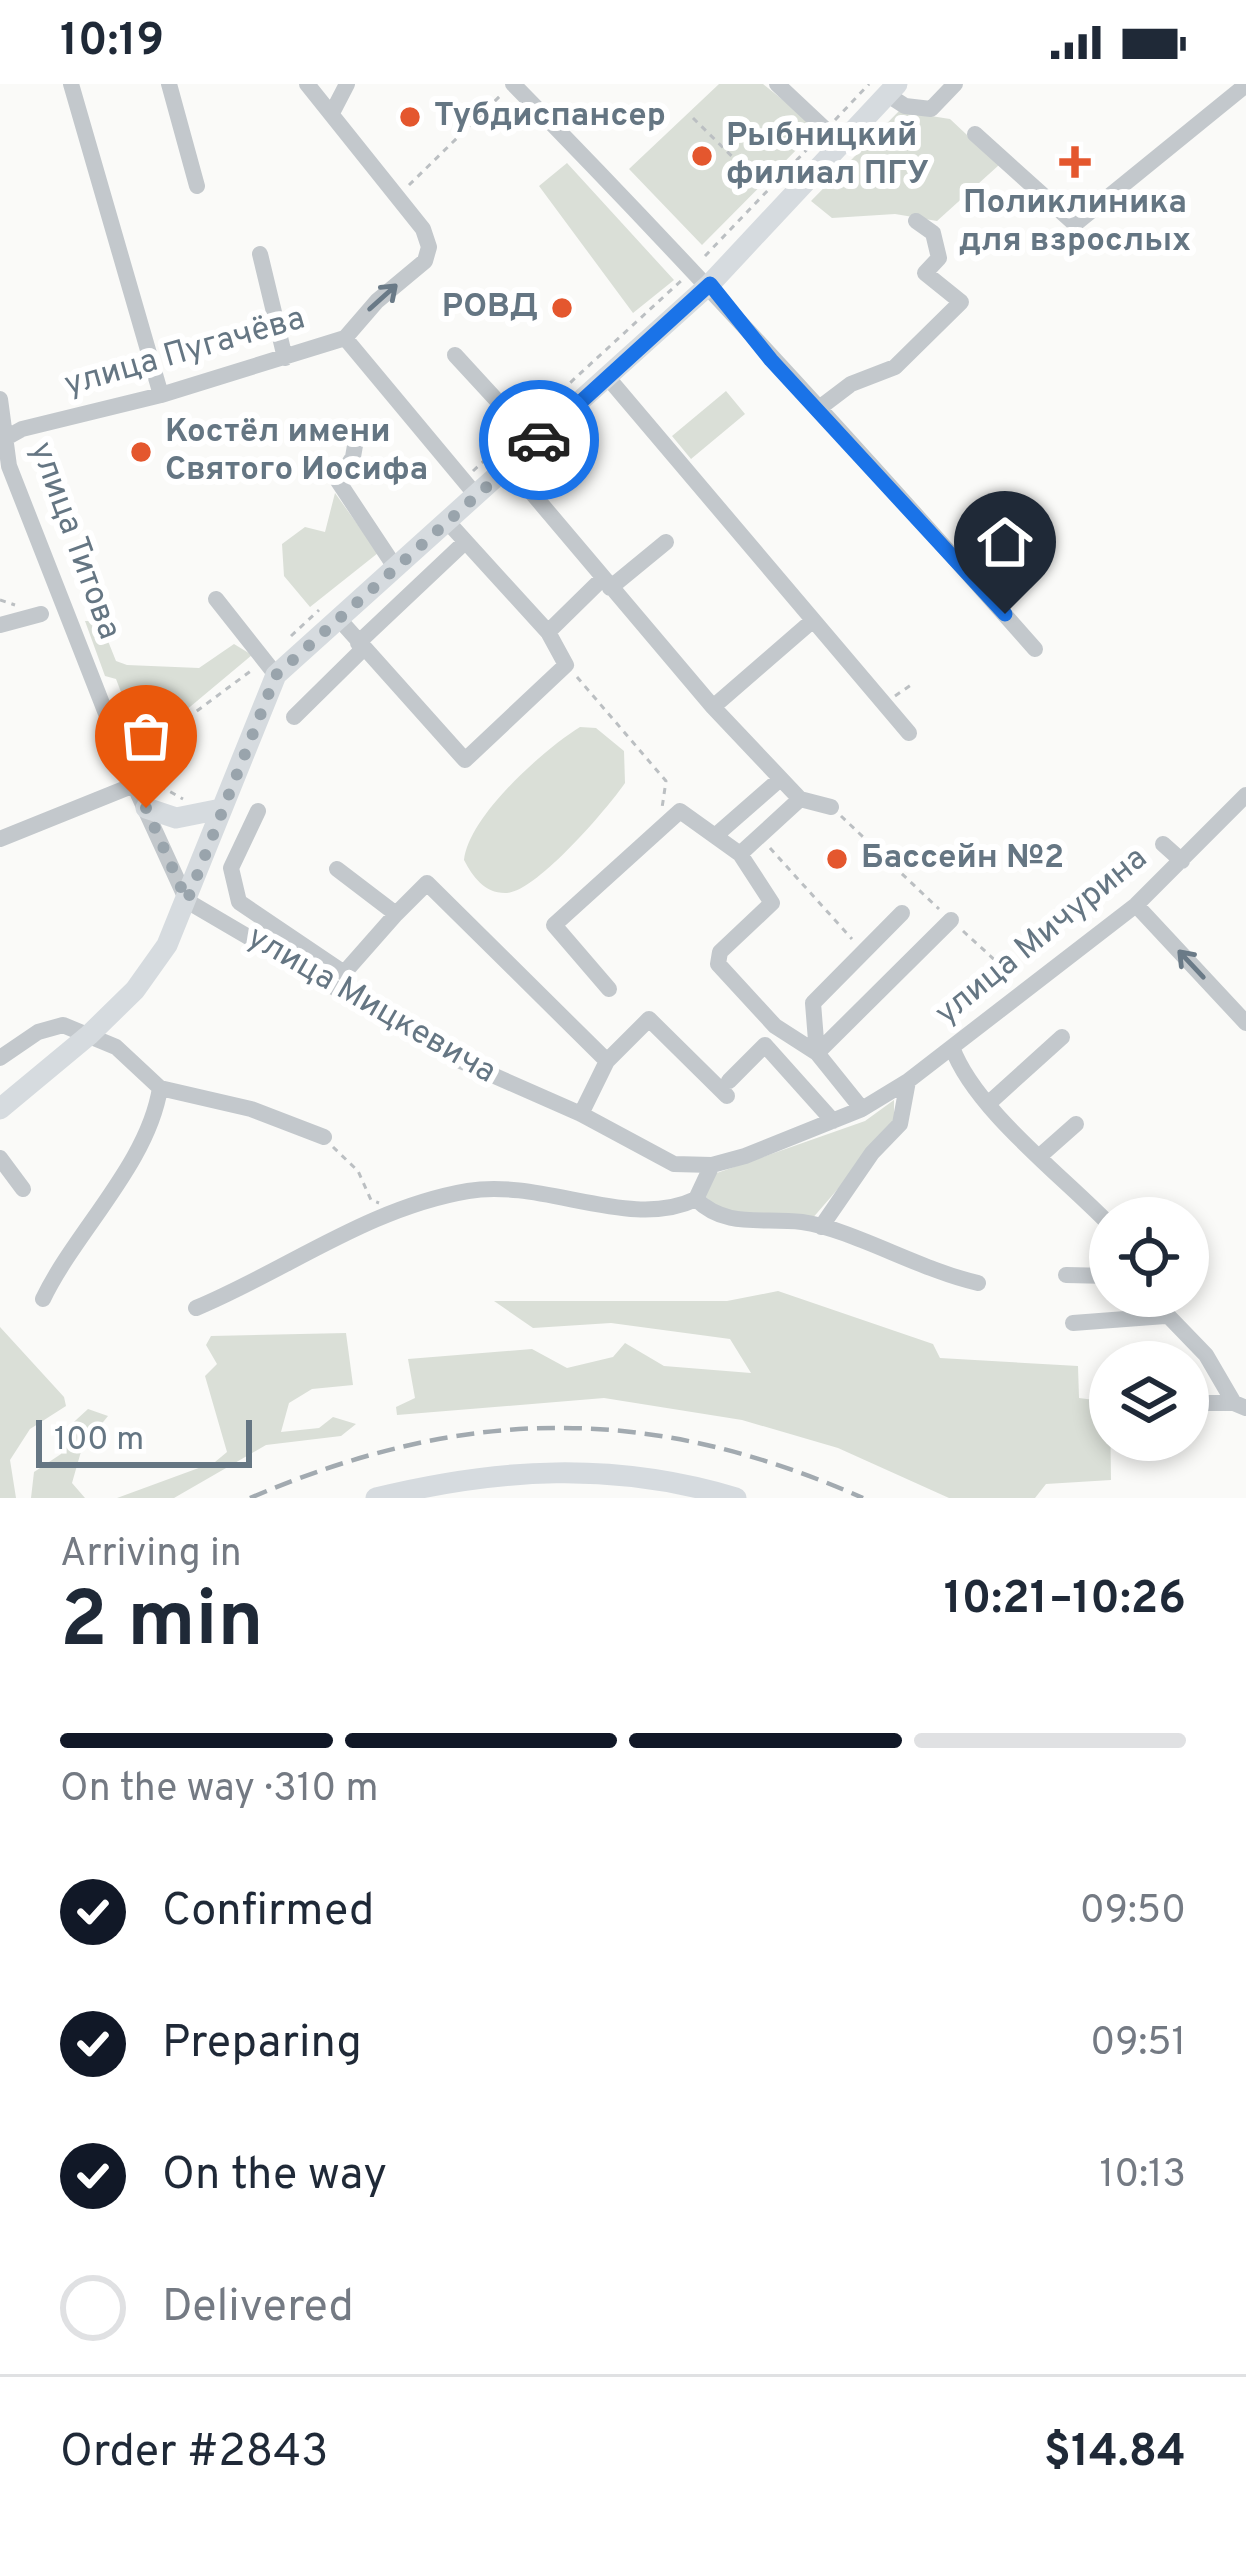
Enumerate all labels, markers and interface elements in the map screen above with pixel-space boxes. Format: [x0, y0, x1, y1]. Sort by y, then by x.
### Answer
text: 10:19 [60, 14, 164, 71]
place label: Тубдиспансер [434, 96, 666, 138]
marker: Тубдиспансер [397, 104, 423, 130]
place label: Рыбницкий филиал ПГУ [726, 116, 929, 196]
marker: Рыбницкий филиал ПГУ [689, 143, 715, 169]
marker: Поликлиника для взрослых [1059, 146, 1091, 178]
place label: Поликлиника для взрослых [959, 183, 1191, 263]
one-way arrow [367, 284, 397, 311]
place label: РОВД [442, 287, 538, 329]
marker: РОВД [549, 295, 575, 321]
street label: улица Пугачёва [60, 299, 310, 407]
courier [479, 380, 599, 500]
icon: car [506, 407, 572, 473]
place label: Костёл имени Святого Иосифа [165, 412, 428, 492]
street label: улица Титова [19, 437, 129, 645]
marker: Костёл имени Святого Иосифа [128, 439, 154, 465]
pin [954, 491, 1056, 614]
icon: home [972, 509, 1038, 575]
pin [95, 685, 197, 808]
icon: bag [113, 703, 179, 769]
place label: Бассейн №2 [861, 838, 1064, 880]
street label: улица Мичурина [927, 839, 1157, 1035]
marker: Бассейн №2 [824, 846, 850, 872]
street label: улица Мицкевича [239, 918, 503, 1094]
one-way arrow [1177, 949, 1205, 979]
map controls [1089, 1197, 1209, 1461]
button: locate [1089, 1197, 1209, 1317]
button: layers [1089, 1341, 1209, 1461]
scale bar [36, 1414, 252, 1467]
text: 100 m [54, 1420, 144, 1462]
text: Arriving in [60, 1531, 242, 1580]
text: 10:21–10:26 [944, 1572, 1186, 1629]
text: 2 min [60, 1575, 264, 1674]
text: On the way · 310 m [60, 1766, 378, 1815]
icon: check [60, 1879, 126, 1945]
text: Confirmed [162, 1884, 374, 1941]
text: 09:50 [1080, 1888, 1186, 1937]
icon: check [60, 2011, 126, 2077]
text: Preparing [162, 2016, 362, 2073]
text: 09:51 [1090, 2020, 1186, 2069]
icon: check [60, 2143, 126, 2209]
text: On the way [162, 2148, 387, 2205]
text: 10:13 [1100, 2152, 1186, 2201]
text: Delivered [162, 2280, 354, 2337]
text: Order #2843 [60, 2425, 328, 2482]
text: $14.84 [1044, 2425, 1186, 2482]

